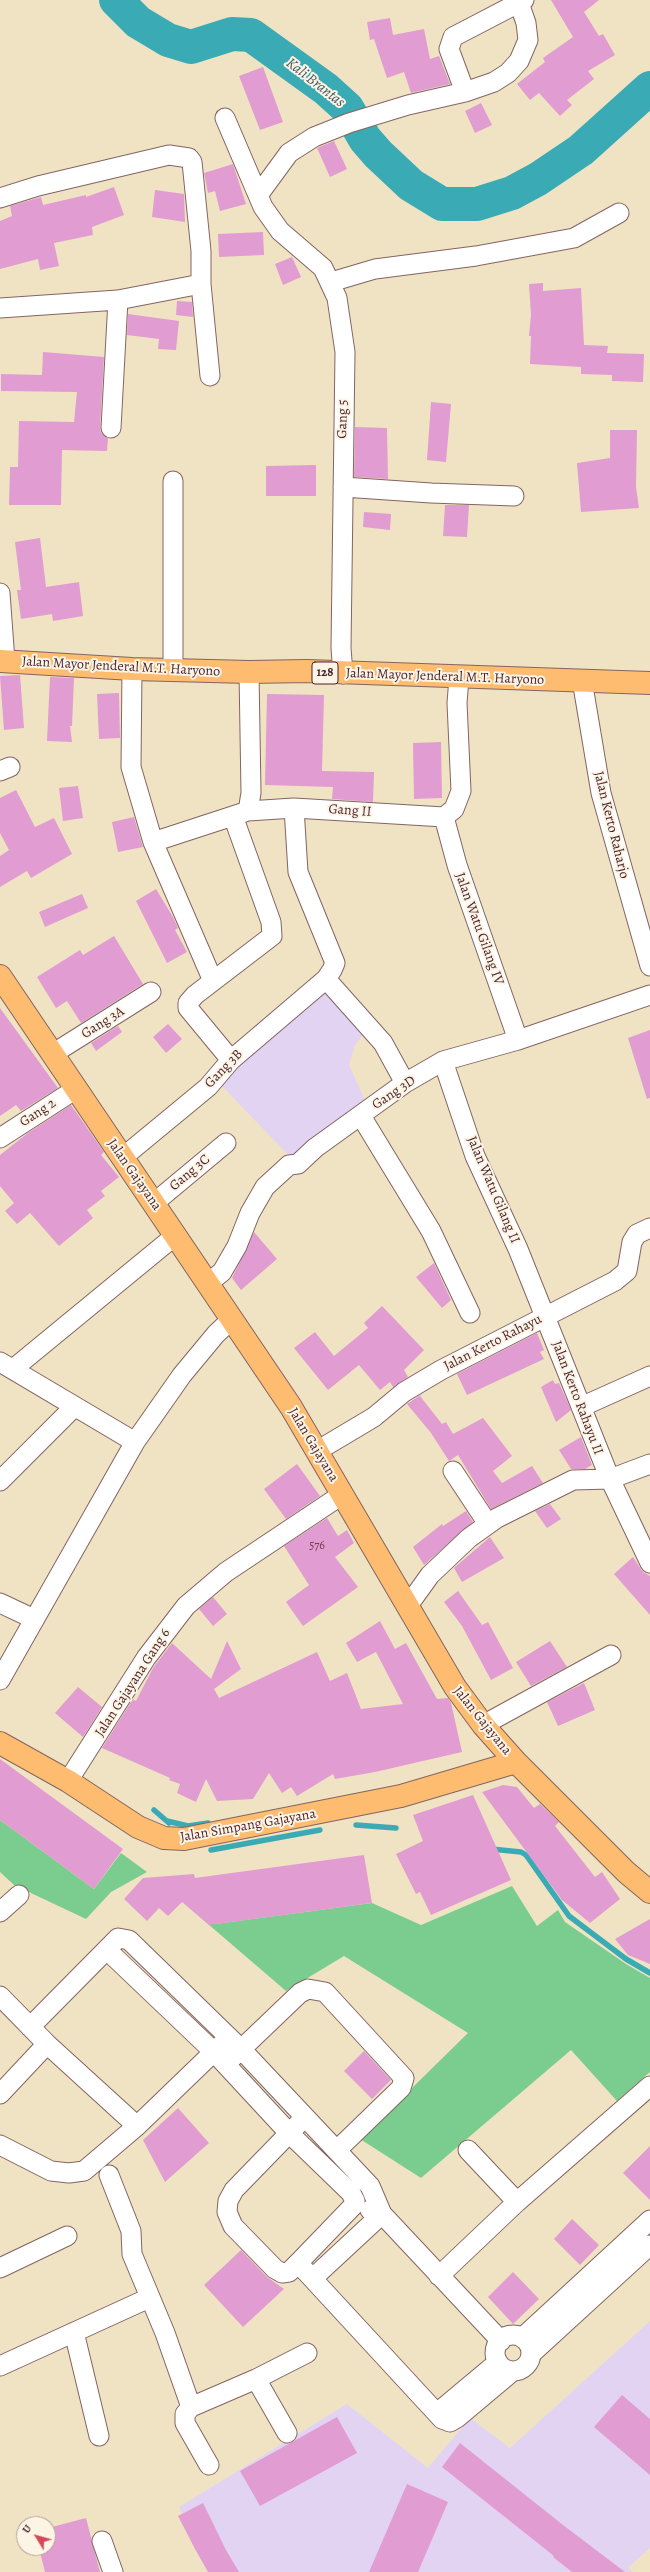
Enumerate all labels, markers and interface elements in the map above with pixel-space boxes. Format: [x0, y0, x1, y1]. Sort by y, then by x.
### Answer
water label: Kali Brantas [282, 54, 348, 112]
street label: Gang 5 [334, 399, 352, 439]
street label: Jalan Mayor Jenderal M.T. Haryono [21, 653, 221, 681]
road number: 128 [312, 662, 338, 684]
street label: Jalan Mayor Jenderal M.T. Haryono [346, 665, 544, 689]
street label: Jalan Kerto Raharjo [590, 770, 632, 880]
street label: Gang II [328, 801, 372, 821]
street label: Jalan Watu Gilang IV [451, 870, 507, 988]
street label: Gang 3A [79, 1003, 127, 1043]
street label: Gang 3B [202, 1046, 246, 1092]
street label: Gang 3D [369, 1072, 419, 1114]
street label: Gang 2 [17, 1095, 59, 1131]
street label: Jalan Watu Gilang II [463, 1134, 523, 1246]
street label: Jalan Gajayana [103, 1136, 165, 1214]
street label: Gang 3C [166, 1151, 214, 1195]
street label: Jalan Kerto Rahayu [441, 1311, 545, 1375]
street label: Jalan Kerto Rahayu II [548, 1339, 606, 1457]
street label: Jalan Gajayana [284, 1405, 342, 1485]
house number: 576 [309, 1539, 325, 1553]
street label: Jalan Gajayana Gang 6 [92, 1626, 174, 1740]
street label: Jalan Gajayana [449, 1683, 515, 1759]
street label: Jalan Simpang Gajayana [179, 1806, 317, 1846]
north arrow [16, 2516, 56, 2556]
text: U [19, 2522, 35, 2536]

